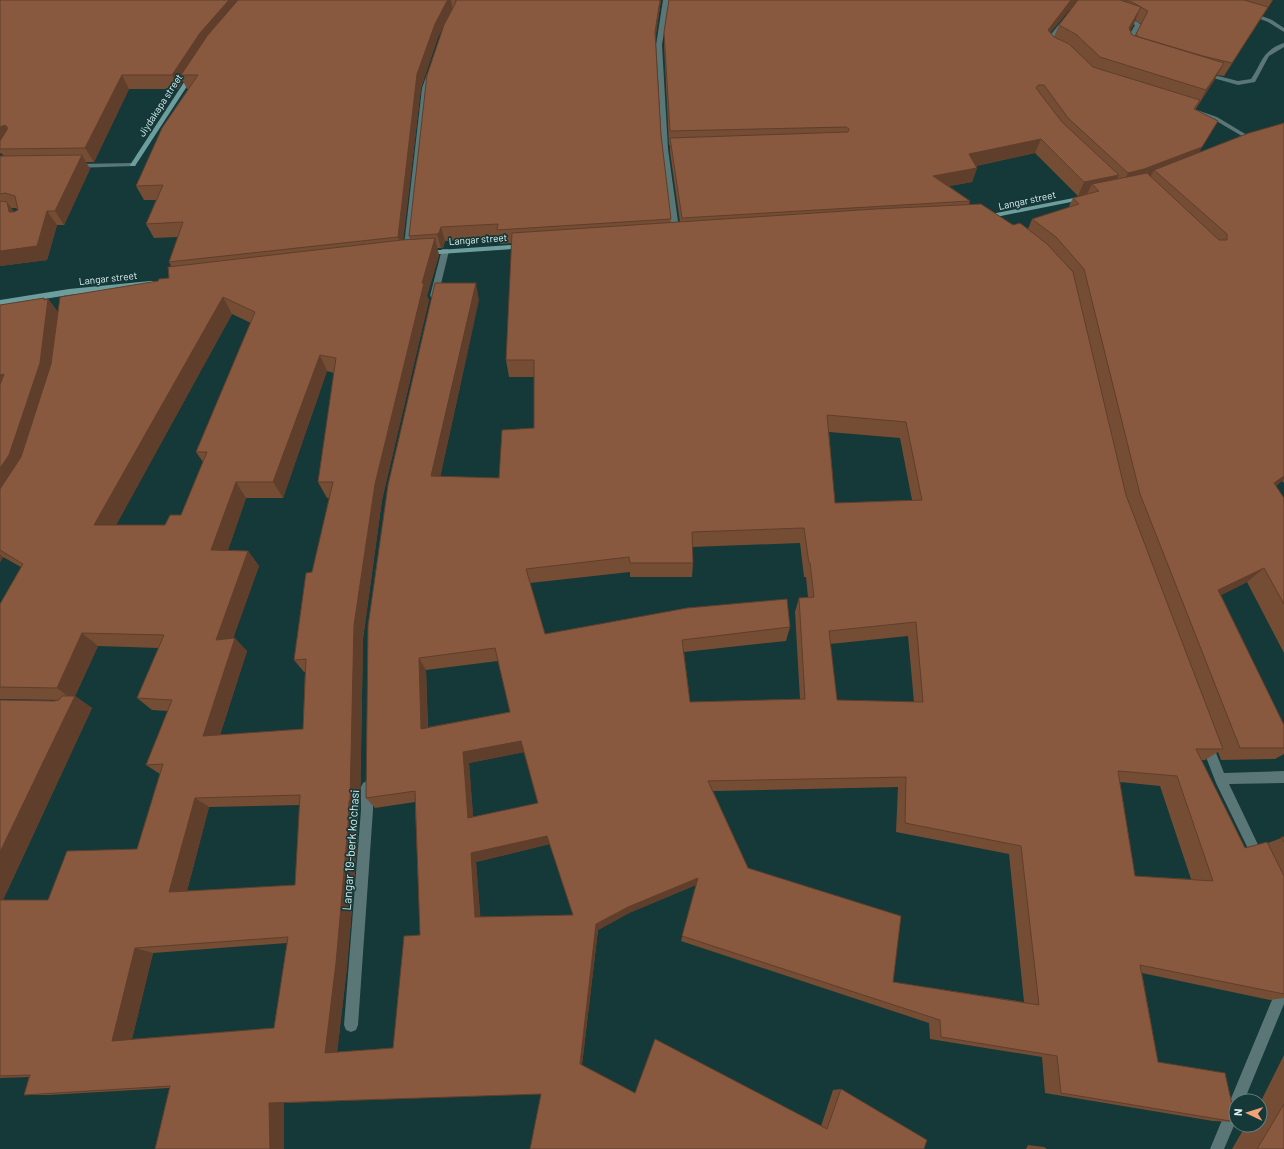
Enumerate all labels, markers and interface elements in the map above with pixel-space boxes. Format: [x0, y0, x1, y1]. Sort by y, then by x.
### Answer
street label: Jiydakapa street [135, 71, 185, 139]
street label: Langar street [997, 188, 1057, 212]
street label: Langar street [448, 231, 508, 247]
street label: Langar street [78, 269, 138, 287]
street label: Langar 19-berk koʻchasi [339, 789, 361, 911]
north arrow [1228, 1093, 1268, 1133]
text: N [1231, 1108, 1244, 1116]

